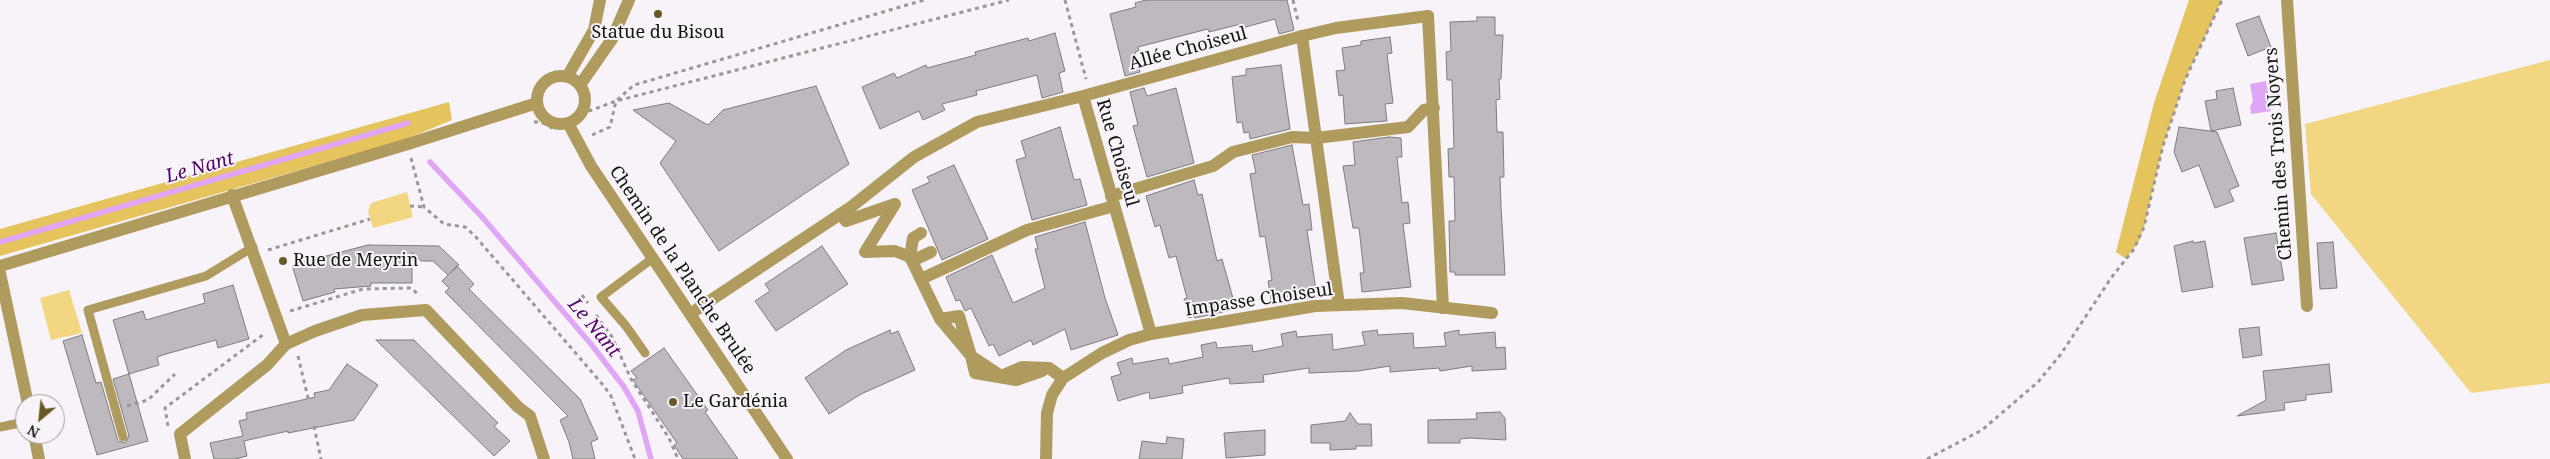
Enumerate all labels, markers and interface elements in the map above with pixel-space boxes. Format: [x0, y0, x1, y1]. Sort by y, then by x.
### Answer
marker: Statue du Bisou [652, 8, 664, 20]
place label: Statue du Bisou [592, 22, 724, 44]
street label: Allée Choiseul [1127, 23, 1249, 75]
street label: Chemin des Trois Noyers [2261, 47, 2297, 261]
street label: Rue Choiseul [1091, 97, 1143, 209]
water label: Le Nant [163, 147, 237, 189]
street label: Chemin de la Planche Brulée [604, 162, 760, 378]
place label: Rue de Meyrin [293, 250, 418, 272]
marker: Rue de Meyrin [277, 255, 289, 267]
street label: Impasse Choiseul [1184, 279, 1334, 321]
water label: Le Nant [563, 294, 625, 362]
place label: Le Gardénia [683, 391, 788, 413]
north arrow [15, 394, 65, 444]
marker: Le Gardénia [667, 396, 679, 408]
text: N [24, 421, 43, 443]

